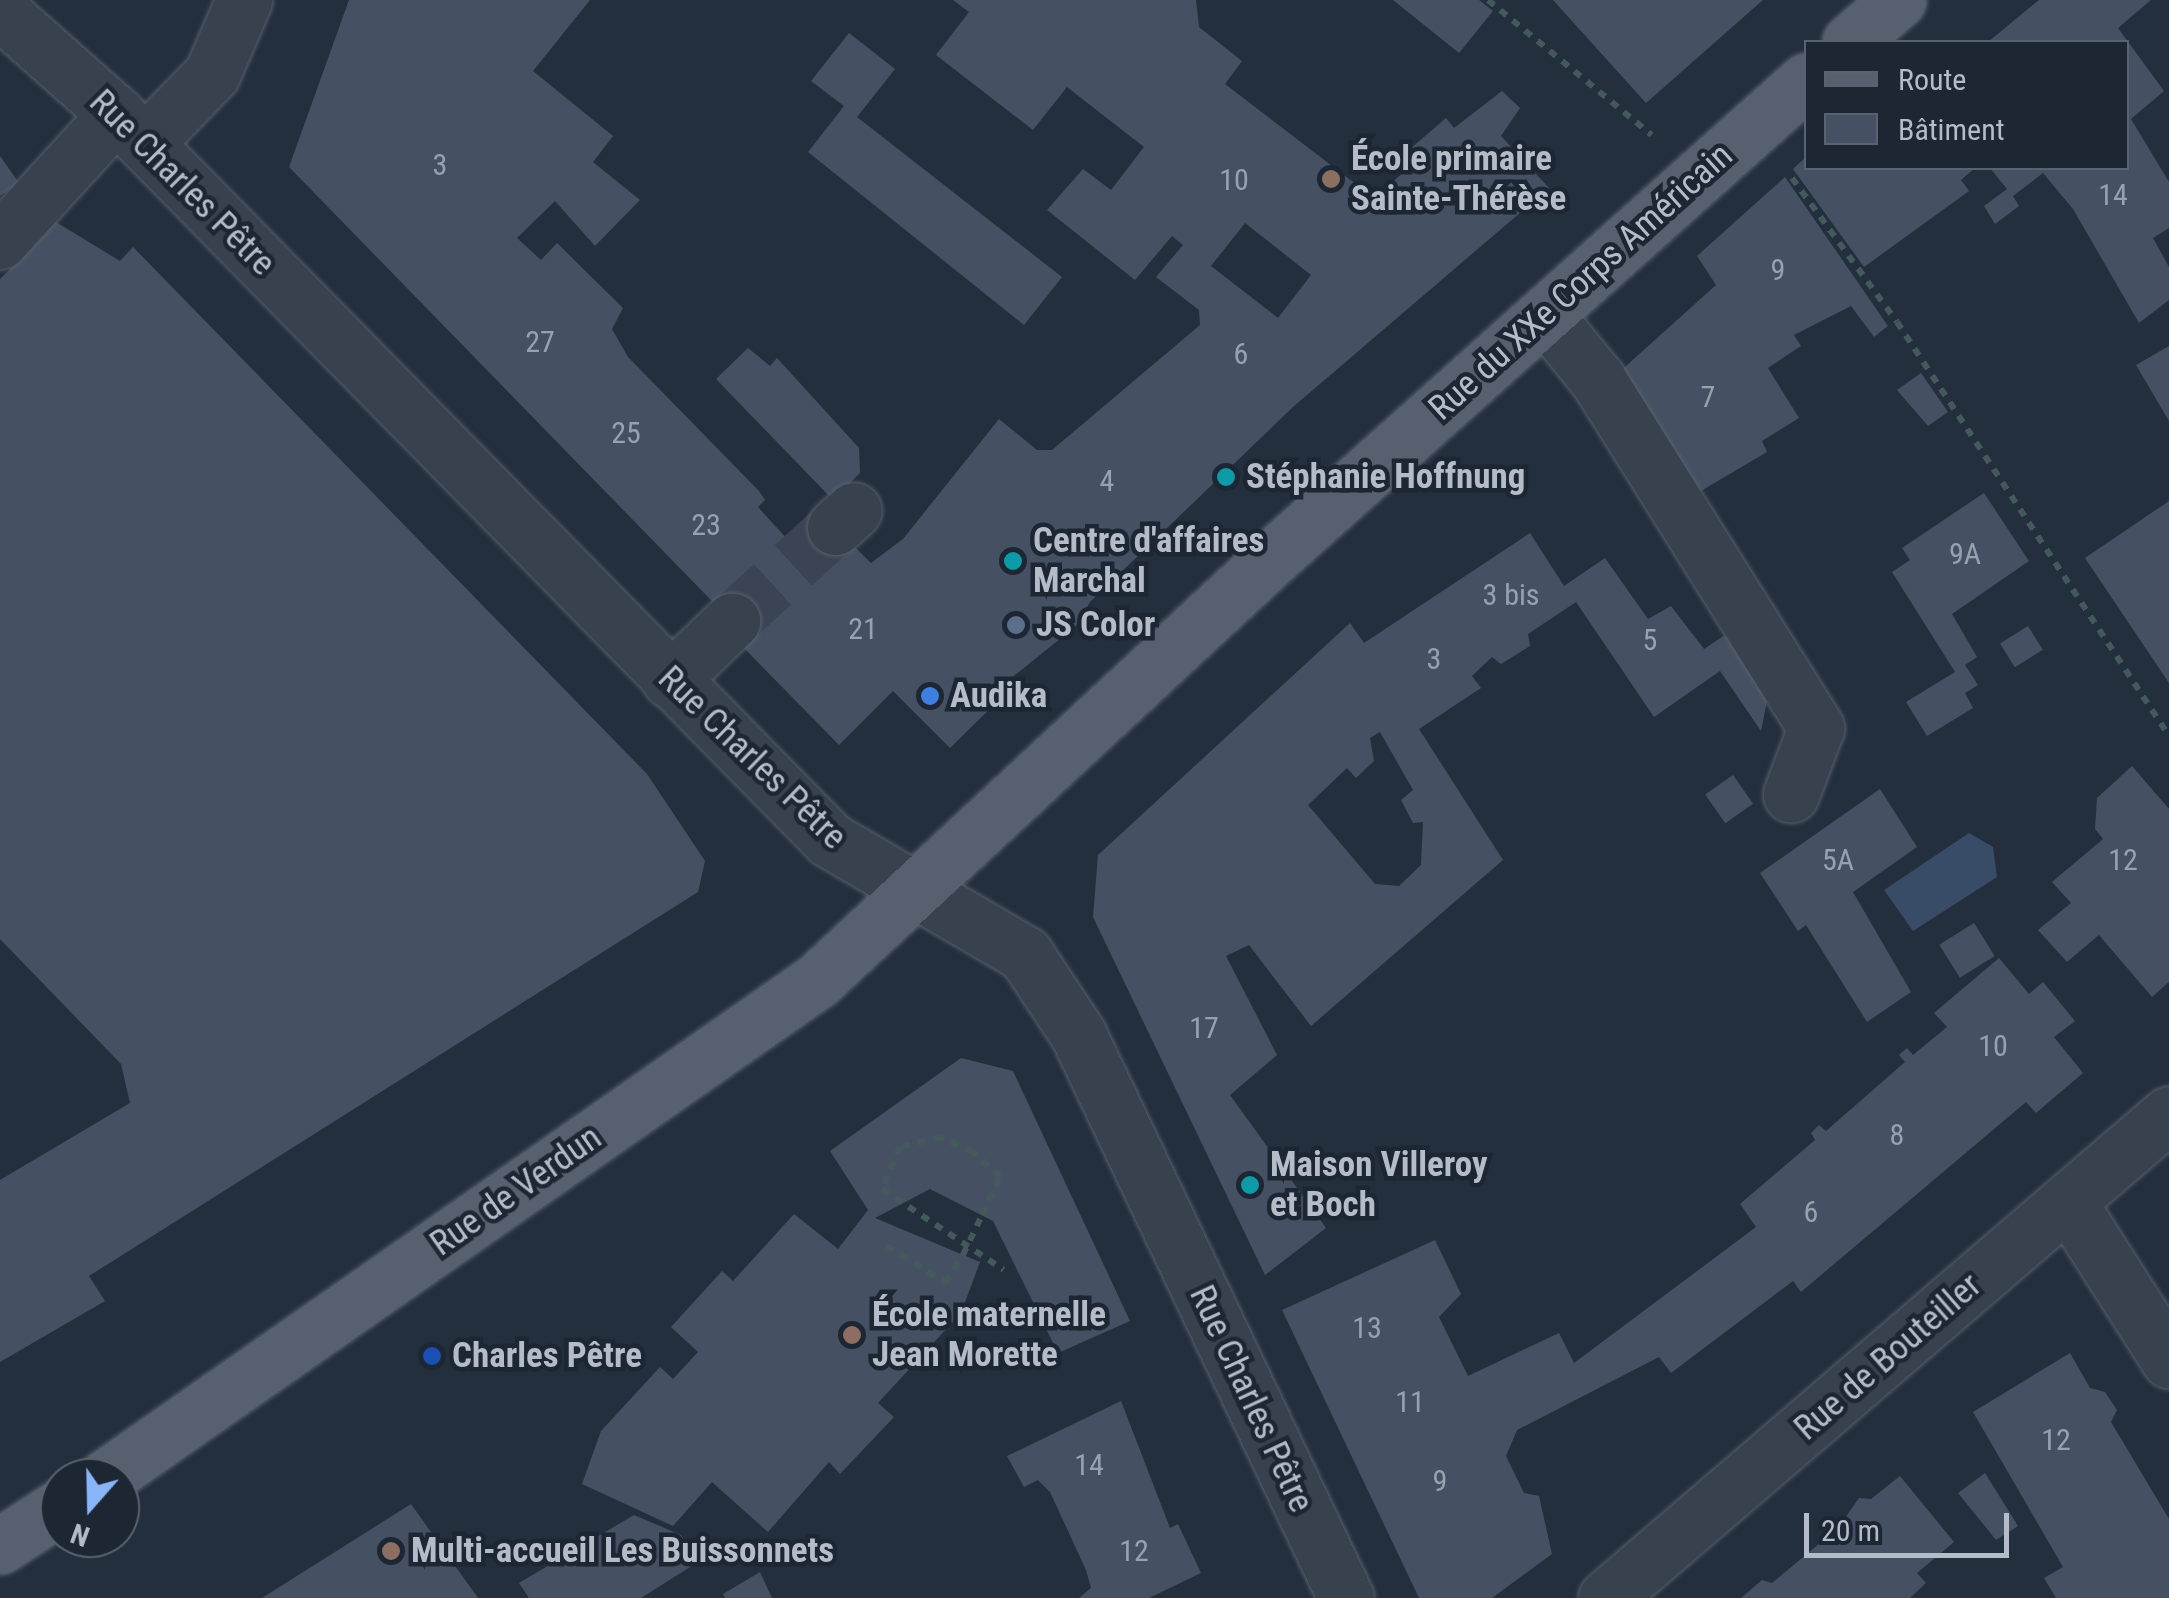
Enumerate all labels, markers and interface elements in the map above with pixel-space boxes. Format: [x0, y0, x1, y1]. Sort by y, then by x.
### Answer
legend [1804, 40, 2129, 170]
text: Route [1898, 62, 1966, 97]
street label: Rue Charles Pêtre [80, 81, 284, 285]
text: Bâtiment [1898, 112, 2005, 147]
street label: Rue du XXe Corps Américain [1421, 135, 1741, 429]
place label: École primaire Sainte-Thérèse [1351, 138, 1566, 220]
house number: 3 [433, 147, 447, 183]
house number: 10 [1219, 162, 1249, 198]
marker: École primaire Sainte-Thérèse [1320, 168, 1342, 190]
house number: 14 [2098, 177, 2128, 213]
house number: 9 [1771, 252, 1785, 288]
house number: 27 [525, 324, 555, 360]
house number: 6 [1234, 336, 1248, 372]
house number: 7 [1701, 379, 1715, 415]
house number: 25 [611, 415, 641, 451]
place label: Stéphanie Hoffnung [1246, 456, 1525, 498]
house number: 4 [1100, 463, 1114, 499]
marker: Stéphanie Hoffnung [1215, 466, 1237, 488]
house number: 23 [691, 507, 721, 543]
place label: Centre d'affaires Marchal [1033, 520, 1265, 602]
house number: 9A [1949, 536, 1981, 572]
marker: Centre d'affaires Marchal [1002, 550, 1024, 572]
house number: 3 bis [1482, 577, 1540, 613]
place label: JS Color [1036, 604, 1155, 646]
house number: 21 [848, 611, 878, 647]
marker: JS Color [1005, 614, 1027, 636]
house number: 5 [1643, 622, 1657, 658]
house number: 3 [1427, 641, 1441, 677]
street label: Rue Charles Pêtre [649, 658, 855, 858]
place label: Audika [950, 675, 1047, 717]
marker: Audika [919, 685, 941, 707]
house number: 5A [1822, 842, 1854, 878]
house number: 12 [2108, 842, 2138, 878]
house number: 17 [1189, 1010, 1219, 1046]
house number: 10 [1978, 1028, 2008, 1064]
street label: Rue de Verdun [423, 1117, 609, 1265]
house number: 8 [1890, 1117, 1904, 1153]
place label: Maison Villeroy et Boch [1270, 1144, 1488, 1226]
marker: Maison Villeroy et Boch [1239, 1174, 1261, 1196]
house number: 6 [1804, 1194, 1818, 1230]
street label: Rue de Bouteiller [1786, 1265, 1990, 1449]
street label: Rue Charles Pêtre [1180, 1279, 1322, 1519]
place label: École maternelle Jean Morette [872, 1294, 1106, 1376]
house number: 13 [1352, 1310, 1382, 1346]
marker: École maternelle Jean Morette [841, 1324, 863, 1346]
place label: Charles Pêtre [452, 1335, 642, 1377]
marker: Charles Pêtre [421, 1345, 443, 1367]
house number: 11 [1395, 1384, 1425, 1420]
house number: 12 [2041, 1422, 2071, 1458]
house number: 14 [1074, 1447, 1104, 1483]
north arrow [40, 1458, 140, 1558]
house number: 9 [1433, 1463, 1447, 1499]
scale bar [1809, 1493, 2014, 1555]
text: 20 m [1821, 1513, 1880, 1548]
text: N [67, 1516, 94, 1553]
place label: Multi-accueil Les Buissonnets [411, 1530, 834, 1572]
house number: 12 [1119, 1533, 1149, 1569]
marker: Multi-accueil Les Buissonnets [380, 1540, 402, 1562]

